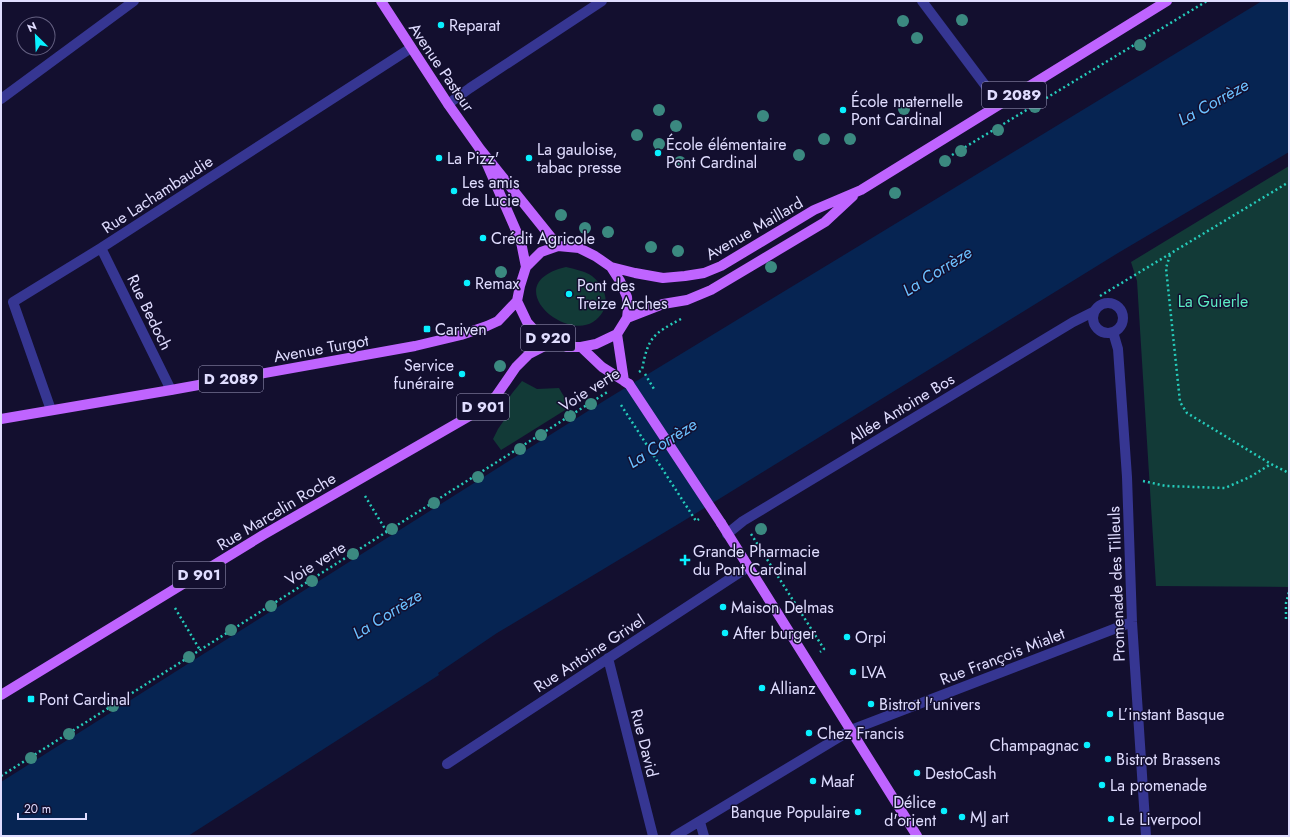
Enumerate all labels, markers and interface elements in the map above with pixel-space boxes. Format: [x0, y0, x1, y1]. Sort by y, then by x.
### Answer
place label: Reparat [449, 14, 500, 37]
north arrow [16, 16, 56, 56]
text: N [25, 18, 39, 36]
street label: Avenue Pasteur [403, 18, 480, 117]
marker: Reparat [436, 20, 446, 30]
water label: La Corrèze [1173, 72, 1253, 131]
road number: D 2089 [982, 82, 1046, 108]
place label: École maternelle Pont Cardinal [851, 90, 963, 131]
marker: École maternelle Pont Cardinal [838, 105, 848, 115]
place label: École élémentaire Pont Cardinal [666, 133, 786, 174]
place label: La gauloise, tabac presse [537, 138, 622, 179]
place label: La Pizz' [447, 147, 499, 170]
marker: École élémentaire Pont Cardinal [653, 148, 663, 158]
street label: Rue Lachambaudie [97, 150, 217, 239]
marker: La Pizz' [434, 153, 444, 163]
marker: La gauloise, tabac presse [524, 153, 534, 163]
place label: Les amis de Lucie [462, 171, 520, 212]
marker: Les amis de Lucie [449, 186, 459, 196]
street label: Avenue Maillard [701, 191, 807, 266]
place label: Crédit Agricole [491, 227, 595, 250]
marker: Crédit Agricole [478, 233, 488, 243]
water label: La Corrèze [898, 240, 977, 302]
street label: Rue Bedoch [121, 271, 178, 354]
place label: Remax [475, 272, 519, 295]
place label: Pont des Treize Arches [577, 274, 668, 315]
marker: Remax [462, 278, 472, 288]
marker: Pont des Treize Arches [564, 289, 574, 299]
park label: La Guierle [1178, 290, 1248, 313]
place label: Cariven [435, 318, 487, 341]
marker: Cariven [422, 324, 432, 334]
road number: D 920 [521, 325, 575, 351]
street label: Avenue Turgot [272, 329, 371, 368]
place label: Service funéraire [394, 354, 454, 395]
street label: Voie verte [554, 362, 624, 417]
road number: D 2089 [199, 366, 263, 392]
street label: Allée Antoine Bos [844, 368, 959, 449]
marker: Service funéraire [457, 369, 467, 379]
road number: D 901 [457, 394, 509, 420]
water label: La Corrèze [623, 412, 702, 474]
street label: Rue Marcelin Roche [212, 467, 340, 556]
street label: Promenade des Tilleuls [1102, 506, 1131, 662]
street label: Voie verte [280, 536, 350, 591]
place label: Grande Pharmacie du Pont Cardinal [693, 540, 820, 581]
marker: Grande Pharmacie du Pont Cardinal [680, 555, 690, 565]
road number: D 901 [173, 562, 225, 588]
water label: La Corrèze [348, 583, 427, 645]
place label: Maison Delmas [731, 596, 834, 619]
marker: Maison Delmas [718, 602, 728, 612]
street label: Rue Antoine Grivel [529, 609, 649, 698]
place label: After burger [733, 622, 817, 645]
street label: Rue François Mialet [936, 622, 1068, 691]
place label: Orpi [855, 626, 886, 649]
marker: After burger [720, 628, 730, 638]
marker: Orpi [842, 632, 852, 642]
place label: LVA [861, 661, 887, 684]
marker: LVA [848, 667, 858, 677]
place label: Allianz [770, 677, 816, 700]
marker: Allianz [757, 683, 767, 693]
place label: Pont Cardinal [39, 688, 130, 711]
place label: Bistrot l'univers [879, 693, 980, 716]
marker: Pont Cardinal [26, 694, 36, 704]
marker: Bistrot l'univers [866, 699, 876, 709]
place label: L’instant Basque [1118, 703, 1225, 726]
street label: Rue David [625, 707, 664, 779]
marker: L’instant Basque [1105, 709, 1115, 719]
place label: Chez Francis [817, 722, 904, 745]
marker: Chez Francis [804, 728, 814, 738]
place label: Champagnac [990, 734, 1079, 757]
marker: Champagnac [1082, 740, 1092, 750]
place label: Bistrot Brassens [1116, 748, 1220, 771]
marker: Bistrot Brassens [1103, 754, 1113, 764]
place label: DestoCash [925, 762, 997, 785]
marker: DestoCash [912, 768, 922, 778]
place label: Maaf [821, 770, 854, 793]
place label: La promenade [1110, 774, 1207, 797]
marker: Maaf [808, 776, 818, 786]
marker: La promenade [1097, 780, 1107, 790]
place label: Délice d'orient [884, 791, 936, 832]
scale bar [18, 795, 86, 821]
text: 20 m [24, 800, 51, 818]
place label: Banque Populaire [731, 801, 850, 824]
marker: Délice d'orient [939, 806, 949, 816]
place label: MJ art [970, 806, 1009, 829]
marker: Banque Populaire [853, 807, 863, 817]
place label: Le Liverpool [1119, 808, 1201, 831]
marker: MJ art [957, 812, 967, 822]
marker: Le Liverpool [1106, 814, 1116, 824]

